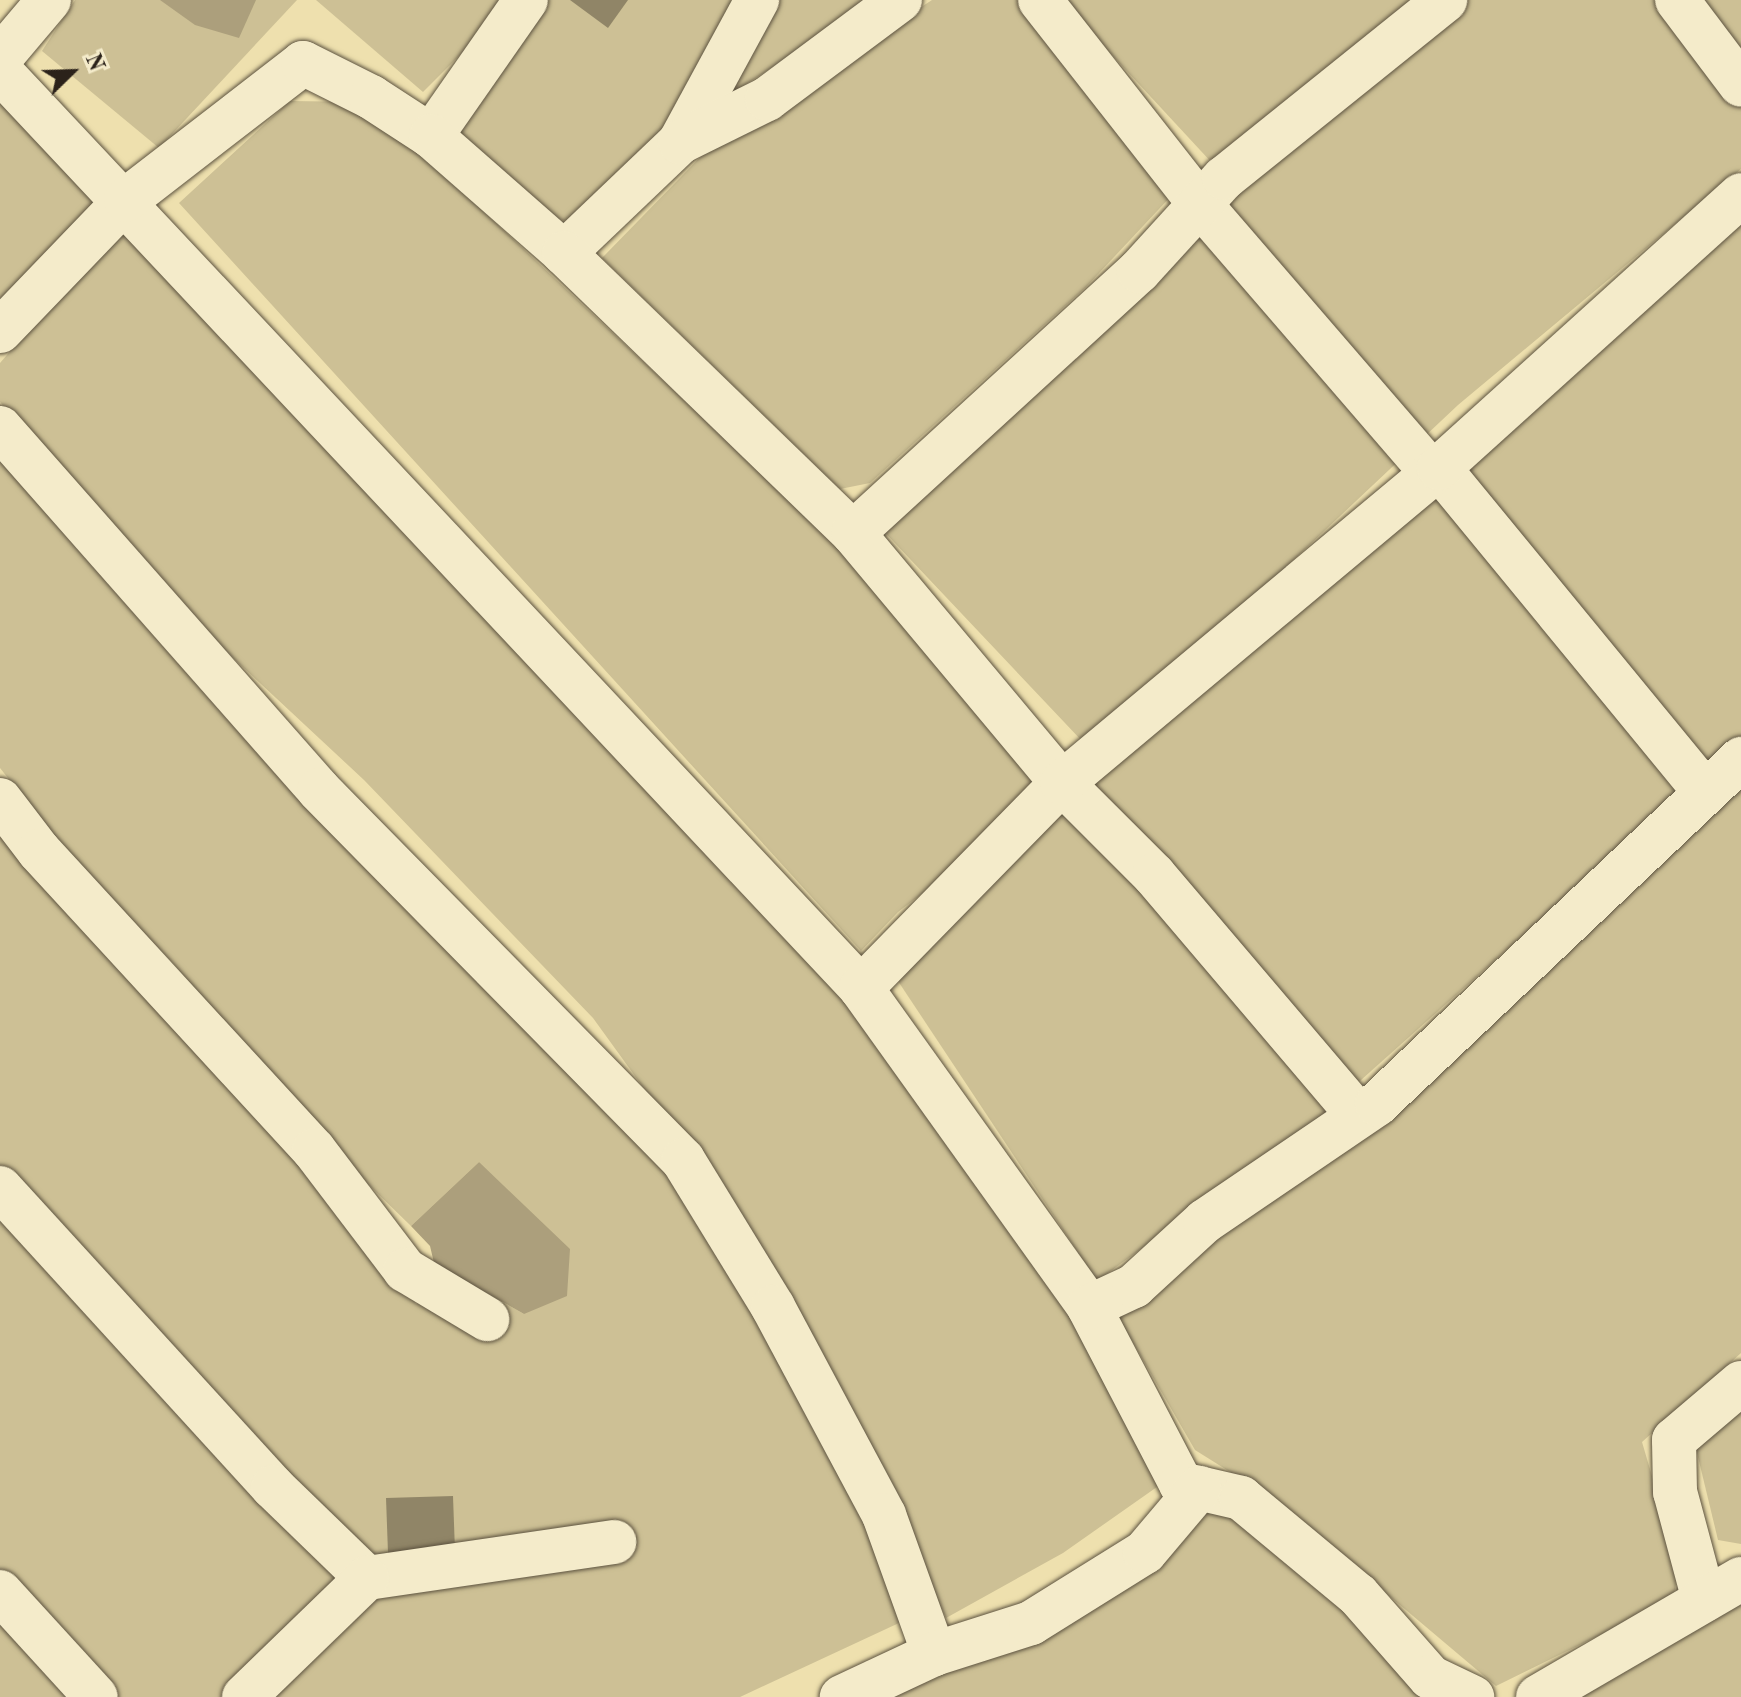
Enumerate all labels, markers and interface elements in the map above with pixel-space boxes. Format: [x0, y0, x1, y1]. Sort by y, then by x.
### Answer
north arrow [32, 32, 112, 112]
text: N [81, 51, 108, 75]

